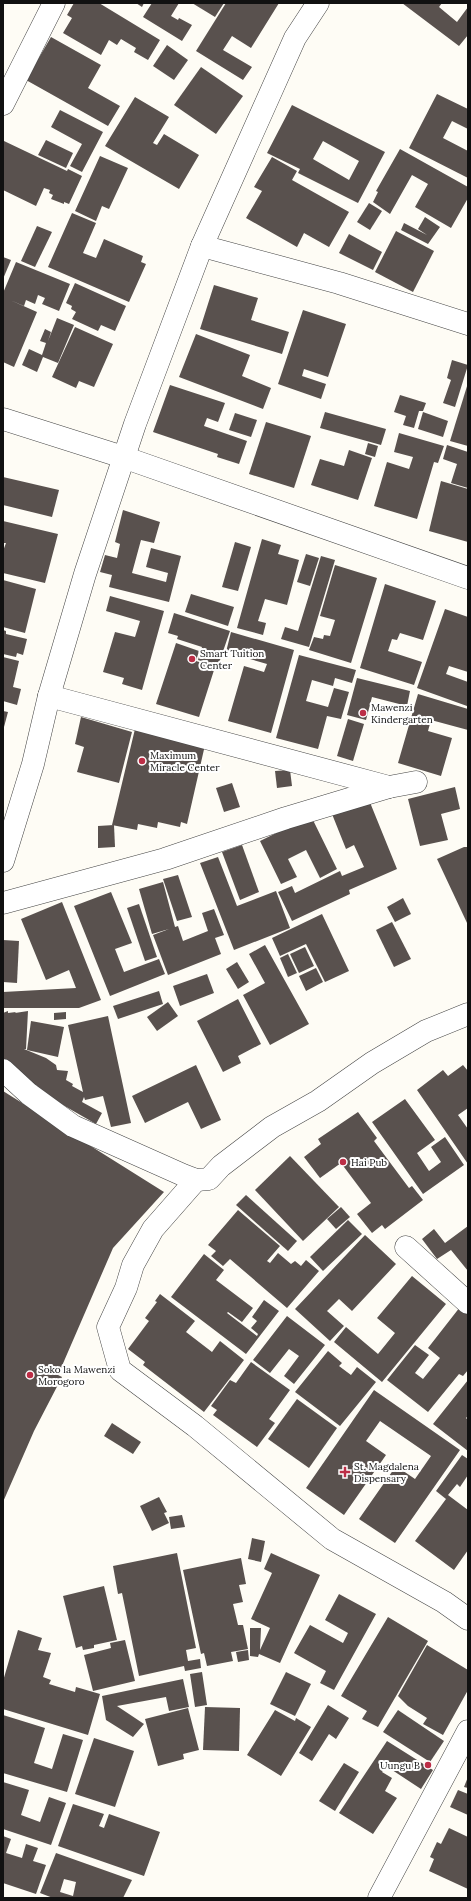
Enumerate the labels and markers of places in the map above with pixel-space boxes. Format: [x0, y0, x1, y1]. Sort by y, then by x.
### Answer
place label: Smart Tuition Center [200, 647, 264, 672]
marker: Smart Tuition Center [187, 654, 197, 664]
place label: Mawenzi Kindergarten [371, 701, 433, 726]
marker: Mawenzi Kindergarten [358, 708, 368, 718]
place label: Maximum Miracle Center [150, 749, 220, 774]
marker: Maximum Miracle Center [137, 756, 147, 766]
place label: Hai Pub [351, 1156, 387, 1169]
marker: Hai Pub [338, 1157, 348, 1167]
place label: Soko la Mawenzi Morogoro [38, 1363, 115, 1388]
marker: Soko la Mawenzi Morogoro [25, 1370, 35, 1380]
place label: St. Magdalena Dispensary [354, 1460, 419, 1485]
marker: St. Magdalena Dispensary [339, 1466, 351, 1478]
place label: Uungu B [380, 1759, 420, 1772]
marker: Uungu B [423, 1760, 433, 1770]

